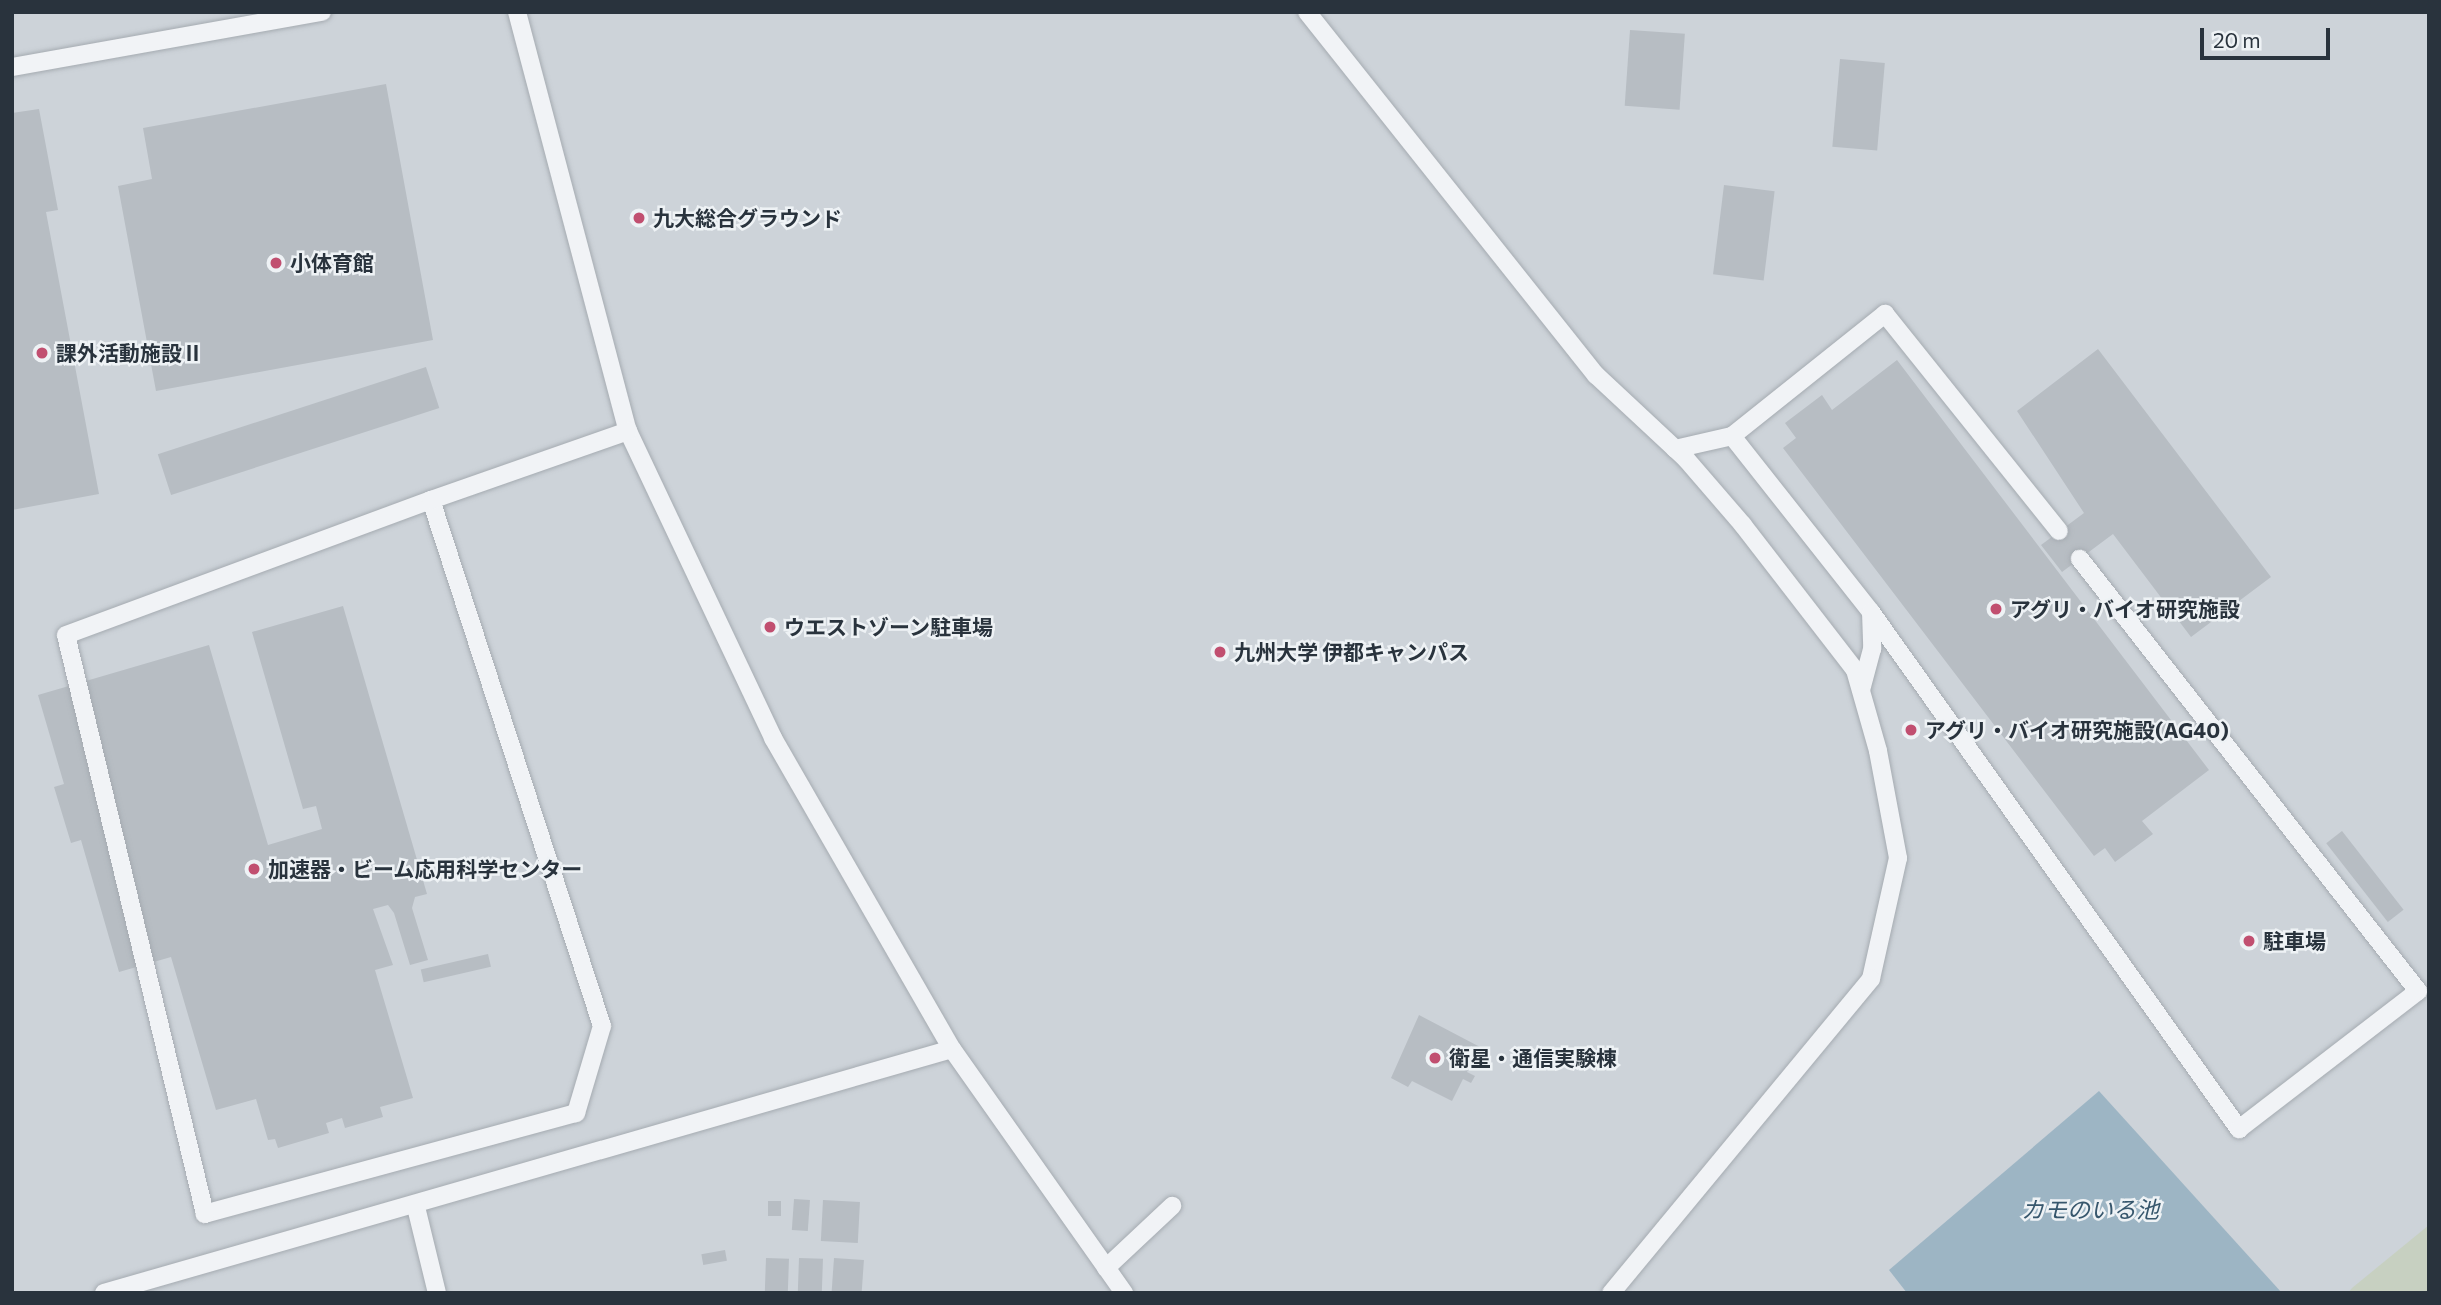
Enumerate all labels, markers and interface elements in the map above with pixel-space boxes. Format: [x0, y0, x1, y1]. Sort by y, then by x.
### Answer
scale bar [2203, 14, 2332, 58]
text: 20 m [2213, 27, 2261, 52]
place label: 九大総合グラウンド [653, 205, 842, 231]
marker: 九大総合グラウンド [631, 210, 647, 226]
place label: 小体育館 [290, 250, 374, 276]
marker: 小体育館 [268, 255, 284, 271]
place label: 課外活動施設Ⅱ [56, 340, 203, 366]
marker: 課外活動施設Ⅱ [34, 345, 50, 361]
place label: アグリ・バイオ研究施設 [2010, 596, 2241, 622]
marker: アグリ・バイオ研究施設 [1988, 601, 2004, 617]
place label: ウエストゾーン駐車場 [784, 614, 994, 640]
marker: ウエストゾーン駐車場 [762, 619, 778, 635]
place label: 九州大学 伊都キャンパス [1234, 639, 1469, 665]
marker: 九州大学 伊都キャンパス [1212, 644, 1228, 660]
place label: アグリ・バイオ研究施設(AG40) [1925, 717, 2229, 743]
marker: アグリ・バイオ研究施設(AG40) [1903, 722, 1919, 738]
place label: 加速器・ビーム応用科学センター [268, 856, 583, 882]
marker: 加速器・ビーム応用科学センター [246, 861, 262, 877]
place label: 駐車場 [2263, 928, 2326, 954]
marker: 駐車場 [2241, 933, 2257, 949]
place label: 衛星・通信実験棟 [1449, 1045, 1617, 1071]
marker: 衛星・通信実験棟 [1427, 1050, 1443, 1066]
water label: カモのいる池 [2021, 1195, 2159, 1223]

